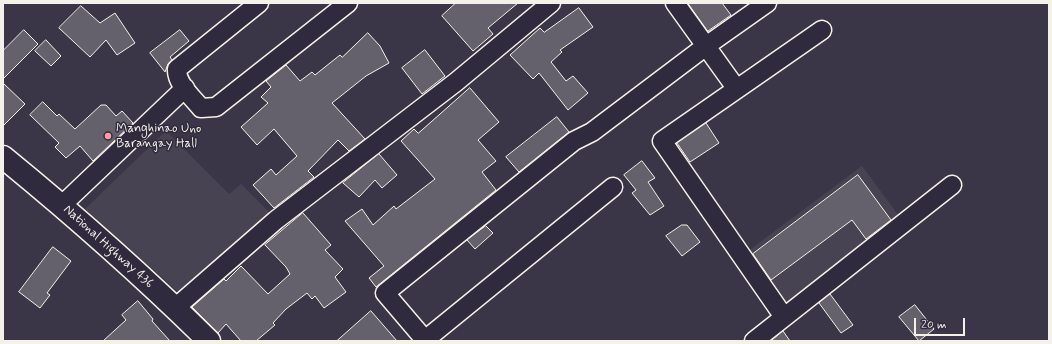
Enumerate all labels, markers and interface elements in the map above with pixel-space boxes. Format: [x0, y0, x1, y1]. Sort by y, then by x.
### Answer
place label: Manghinao Uno Barangay Hall [116, 121, 201, 152]
marker: Manghinao Uno Barangay Hall [103, 131, 113, 141]
street label: National Highway 436 [60, 202, 156, 292]
scale bar [916, 310, 967, 336]
text: 20 m [921, 317, 947, 333]

